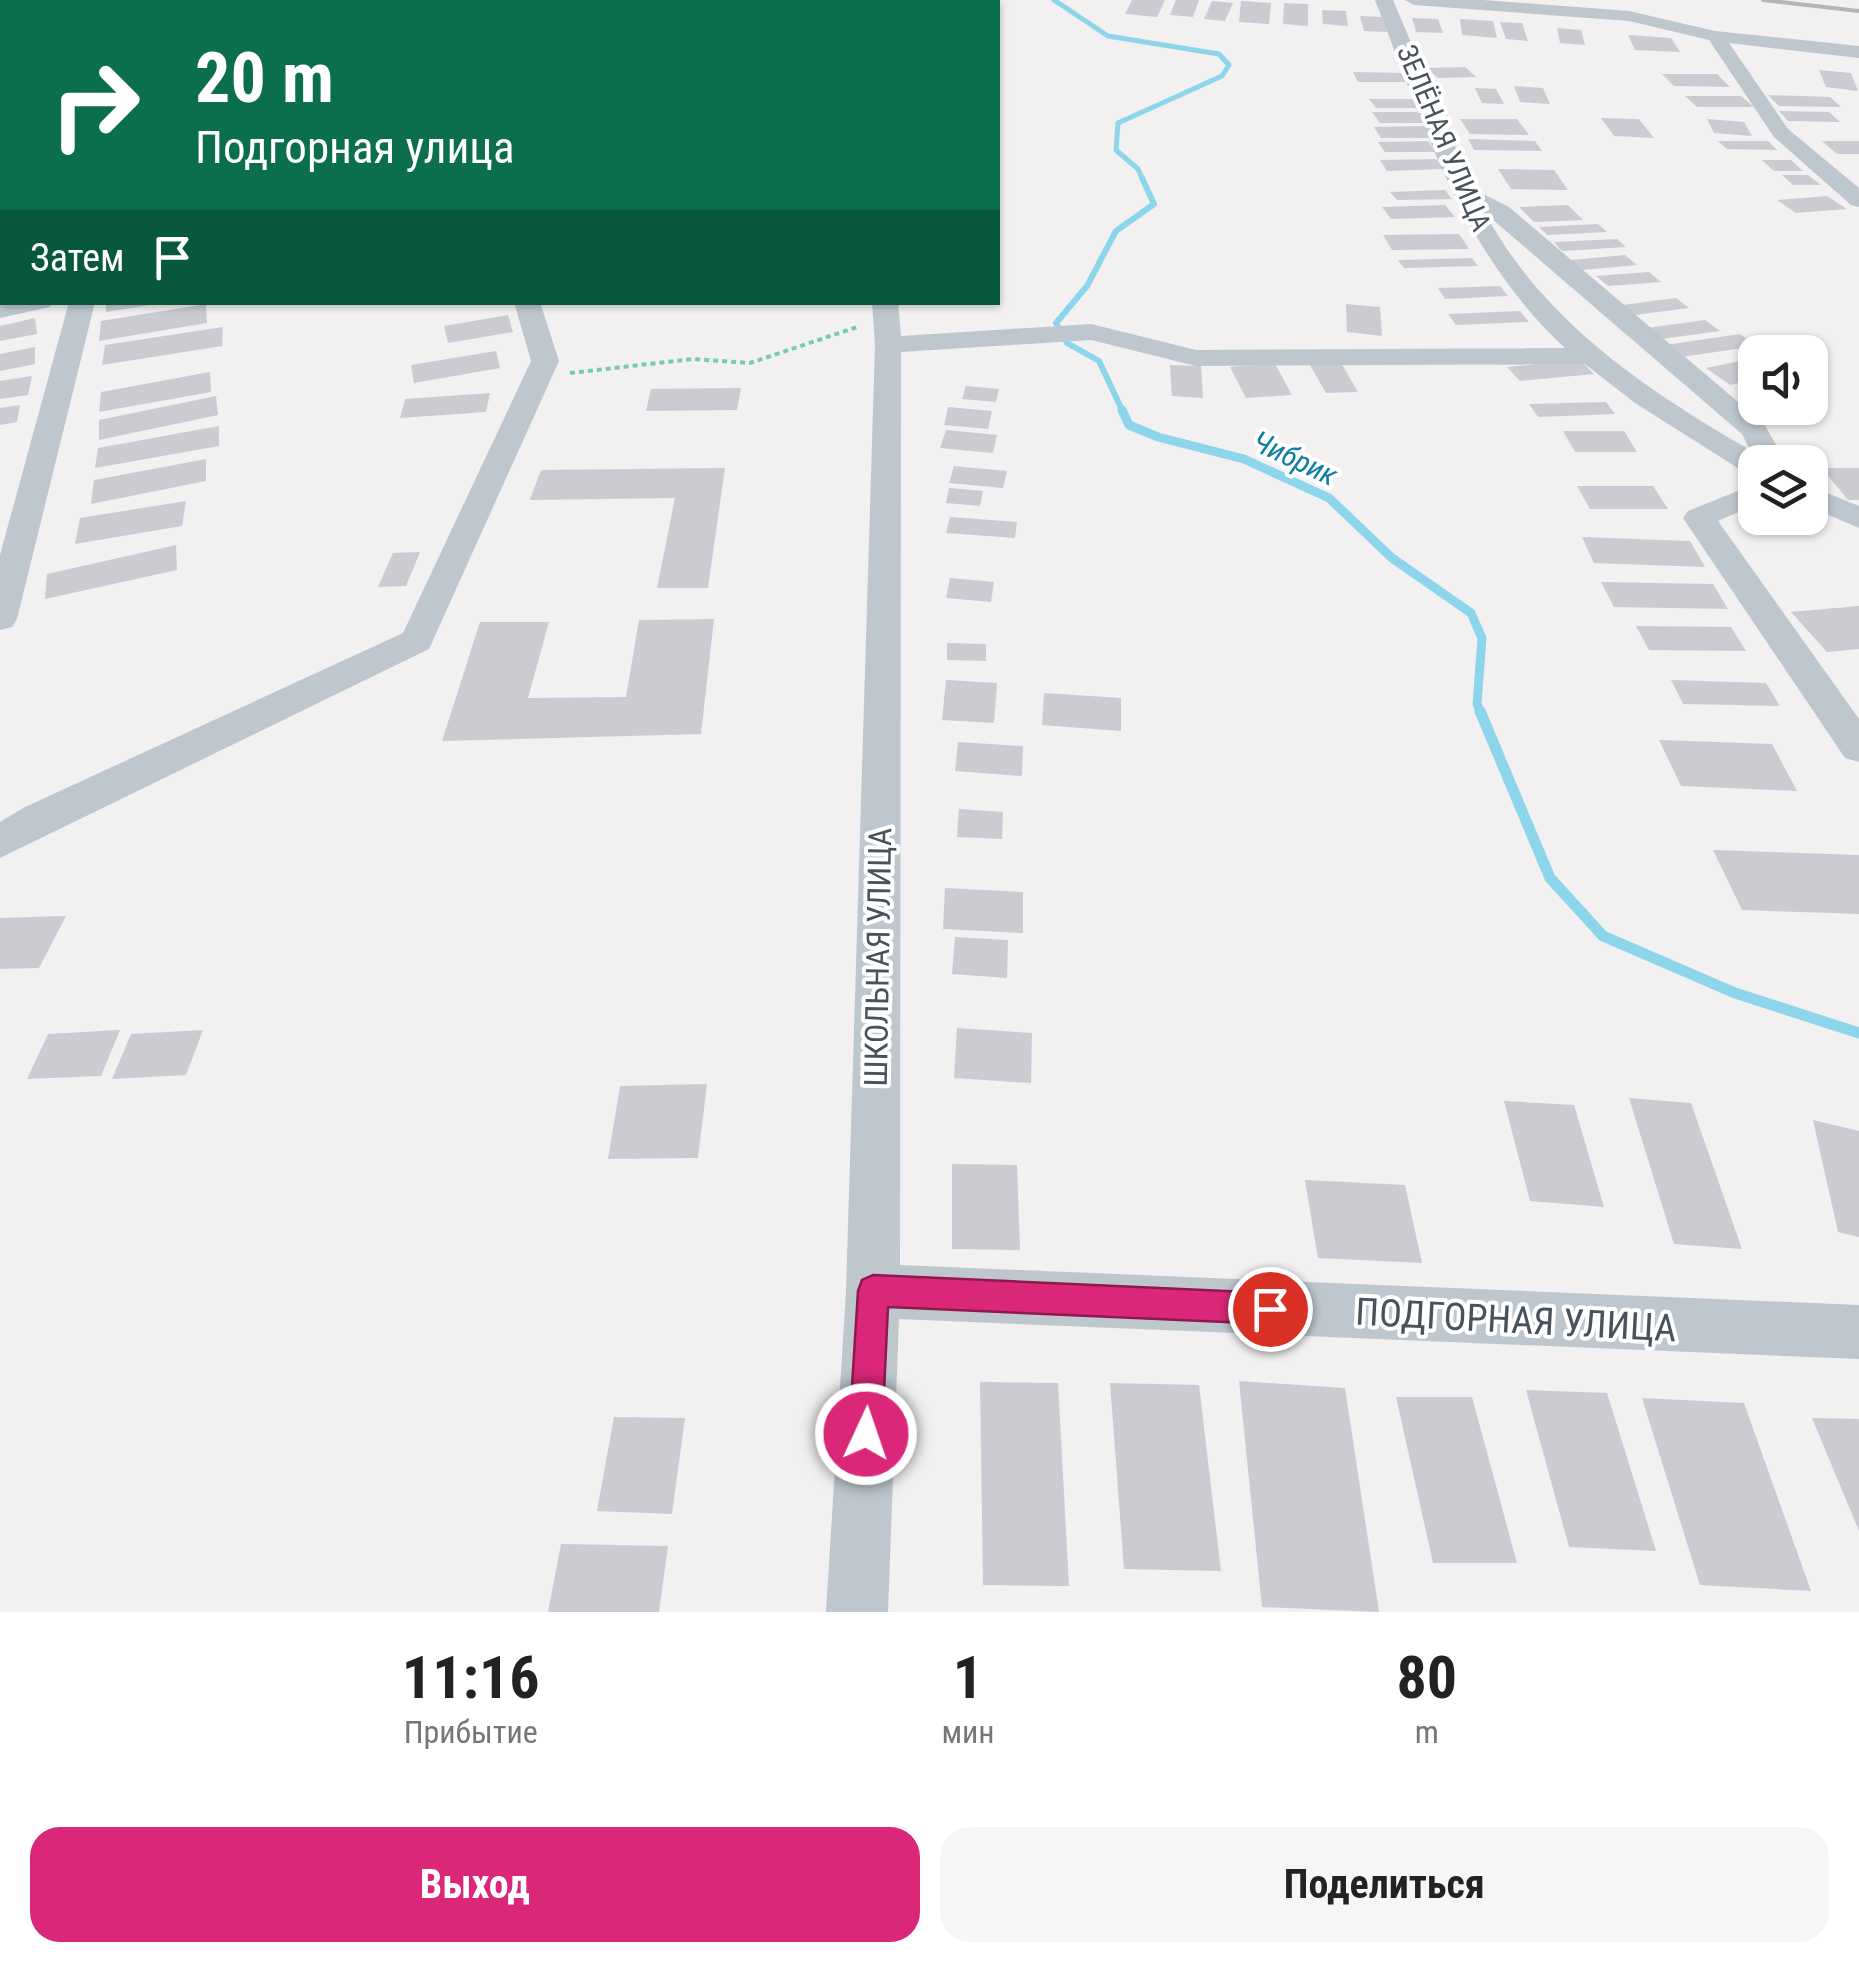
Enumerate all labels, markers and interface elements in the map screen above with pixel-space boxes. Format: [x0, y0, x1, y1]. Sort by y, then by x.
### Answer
text: 20 m [195, 37, 334, 119]
icon: right [30, 40, 160, 170]
street label: ЗЕЛЁНАЯ УЛИЦА [1390, 40, 1498, 236]
text: Подгорная улица [195, 121, 514, 174]
icon: arrive [145, 230, 200, 285]
text: Затем [30, 236, 125, 280]
map controls [1738, 335, 1828, 535]
button: sound [1738, 335, 1828, 425]
water label: Чибрик [1247, 423, 1344, 493]
button: layers [1738, 445, 1828, 535]
street label: ШКОЛЬНАЯ УЛИЦА [857, 827, 899, 1087]
pin [1228, 1267, 1313, 1352]
icon: arrive [1243, 1282, 1298, 1337]
street label: ПОДГОРНАЯ УЛИЦА [1354, 1290, 1678, 1350]
position arrow [814, 1382, 918, 1486]
text: 11:16 [402, 1642, 540, 1713]
text: 1 [953, 1642, 983, 1713]
text: 80 [1396, 1642, 1457, 1713]
text: Прибытие [404, 1713, 538, 1751]
text: мин [941, 1713, 995, 1751]
text: m [1415, 1713, 1439, 1751]
button: Выход [30, 1827, 920, 1942]
button: Поделиться [940, 1827, 1829, 1942]

